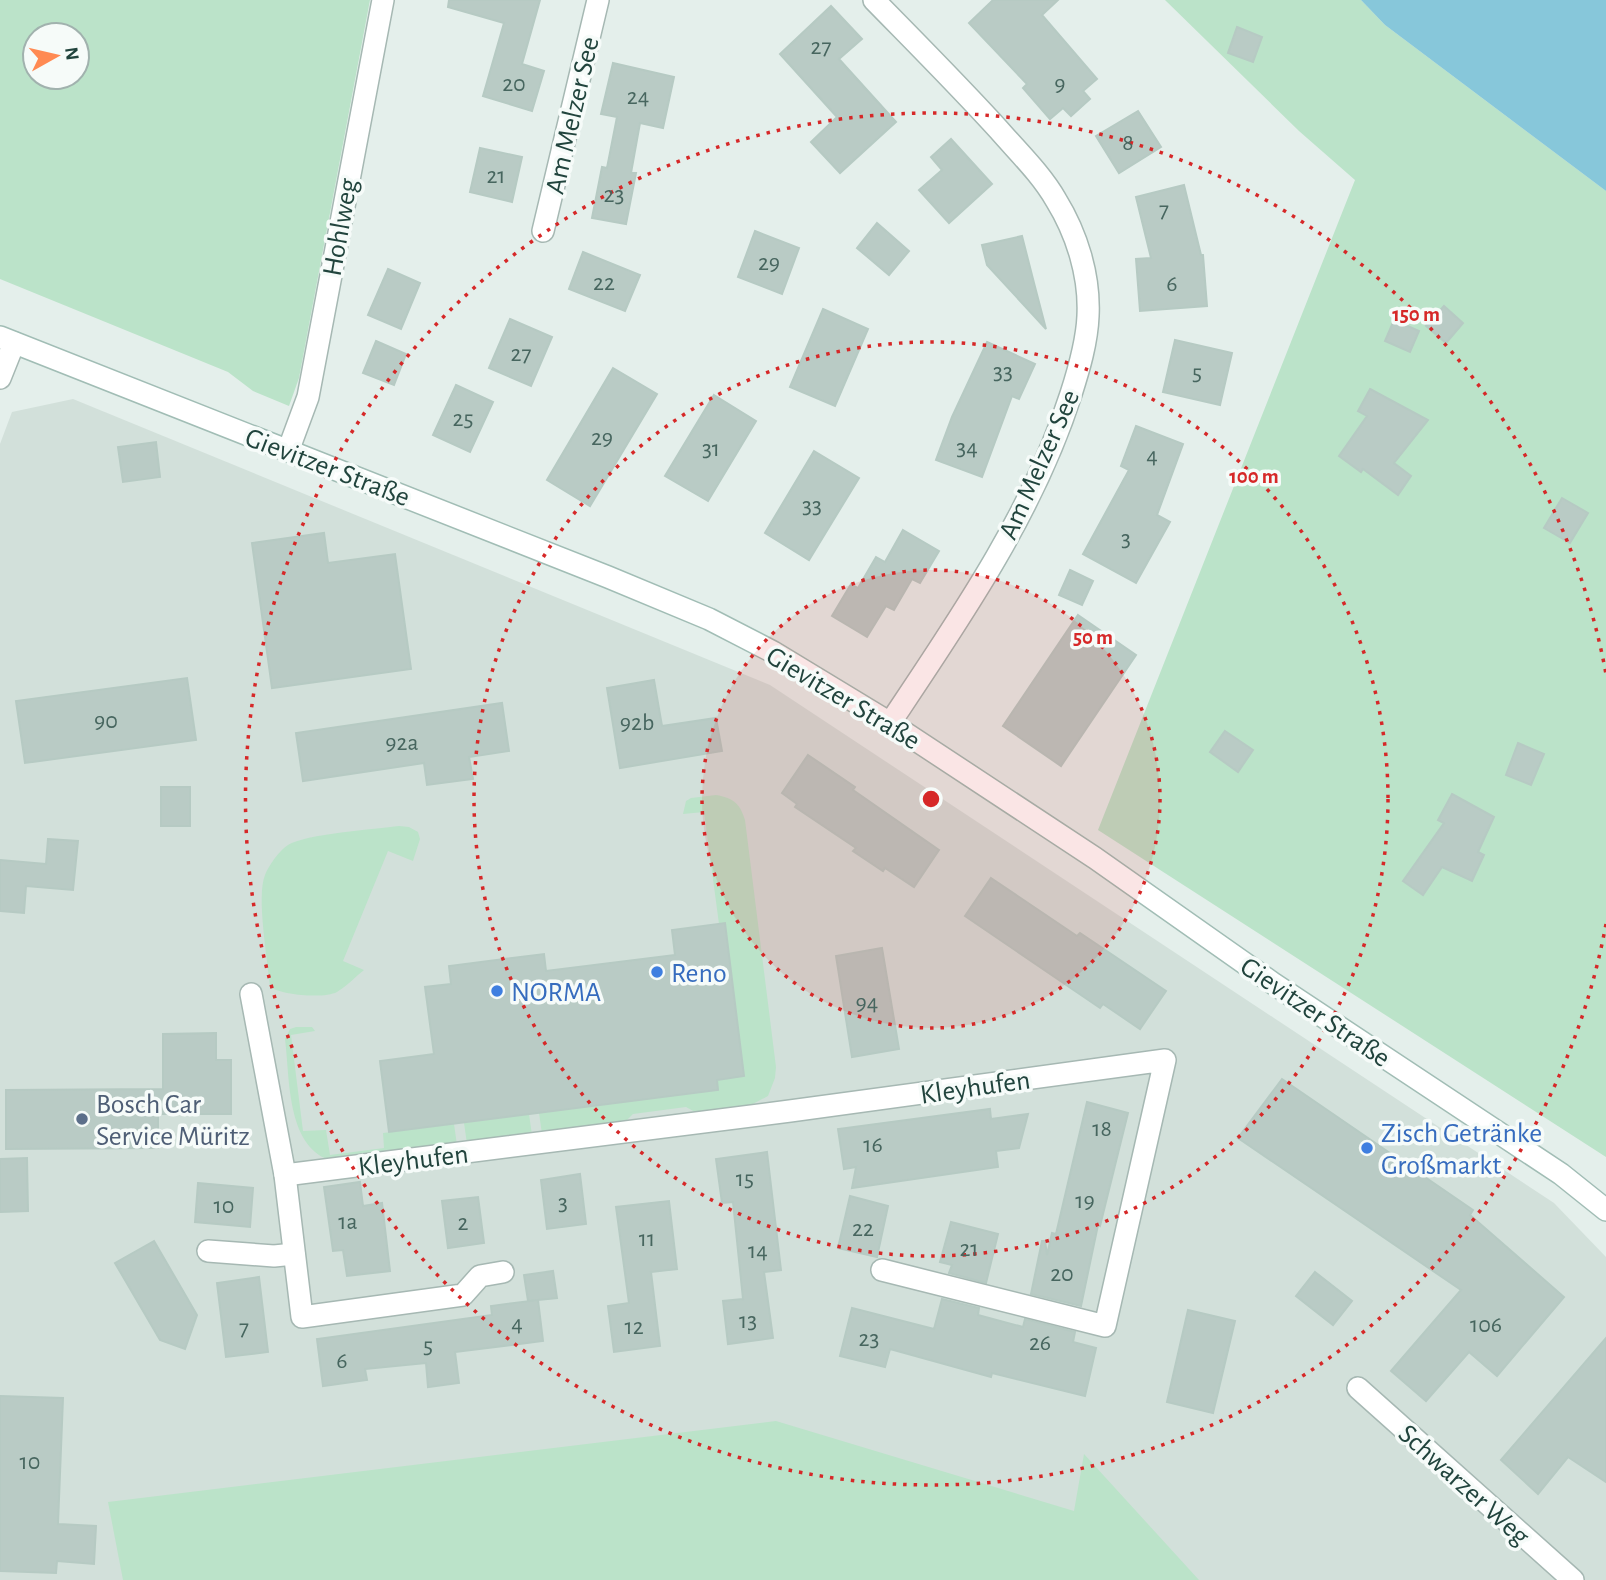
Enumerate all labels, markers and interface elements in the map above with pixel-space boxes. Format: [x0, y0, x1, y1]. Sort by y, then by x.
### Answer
north arrow [21, 21, 91, 91]
street label: Am Melzer See [541, 34, 605, 197]
house number: 27 [811, 35, 831, 59]
text: N [61, 46, 82, 62]
house number: 20 [502, 72, 526, 96]
house number: 9 [1054, 72, 1066, 96]
house number: 24 [627, 85, 649, 109]
house number: 8 [1122, 131, 1134, 155]
house number: 21 [486, 164, 506, 188]
street label: Hohlweg [319, 176, 363, 278]
house number: 23 [604, 183, 624, 207]
house number: 7 [1159, 198, 1169, 222]
house number: 29 [758, 251, 780, 275]
house number: 22 [593, 271, 615, 295]
house number: 6 [1166, 272, 1178, 296]
text: 150 m [1392, 304, 1440, 325]
house number: 27 [511, 342, 531, 366]
house number: 33 [993, 360, 1013, 384]
house number: 5 [1192, 361, 1202, 385]
street label: Am Melzer See [994, 386, 1085, 544]
house number: 25 [453, 407, 473, 431]
street label: Gievitzer Straße [241, 424, 414, 512]
house number: 29 [591, 426, 613, 450]
house number: 34 [956, 436, 978, 460]
house number: 31 [702, 437, 720, 461]
house number: 4 [1146, 444, 1158, 468]
text: 100 m [1229, 466, 1279, 487]
house number: 33 [802, 494, 822, 518]
house number: 3 [1121, 527, 1131, 551]
text: 50 m [1073, 627, 1113, 648]
street label: Gievitzer Straße [761, 642, 925, 756]
house number: 90 [94, 709, 118, 733]
house number: 92b [620, 711, 654, 735]
house number: 92a [385, 731, 419, 755]
centre of rings [919, 787, 943, 811]
street label: Gievitzer Straße [1235, 952, 1395, 1073]
place label: Reno [671, 960, 727, 988]
marker: Reno [649, 964, 665, 980]
place label: NORMA [511, 979, 601, 1007]
marker: NORMA [489, 983, 505, 999]
house number: 94 [856, 991, 878, 1015]
street label: Kleyhufen [918, 1066, 1032, 1110]
place label: Bosch Car Service Müritz [96, 1091, 250, 1151]
marker: Bosch Car Service Müritz [74, 1111, 90, 1127]
house number: 18 [1092, 1117, 1112, 1141]
place label: Zisch Getränke Großmarkt [1381, 1120, 1542, 1180]
house number: 16 [863, 1133, 883, 1157]
street label: Kleyhufen [356, 1140, 470, 1182]
marker: Zisch Getränke Großmarkt [1359, 1140, 1375, 1156]
house number: 15 [736, 1167, 754, 1191]
house number: 19 [1075, 1189, 1095, 1213]
house number: 3 [558, 1191, 568, 1215]
house number: 10 [214, 1194, 234, 1218]
house number: 1a [338, 1210, 358, 1234]
house number: 2 [458, 1211, 469, 1235]
house number: 22 [852, 1217, 874, 1241]
house number: 11 [639, 1227, 655, 1251]
house number: 21 [959, 1237, 979, 1261]
house number: 14 [748, 1239, 768, 1263]
house number: 20 [1050, 1262, 1074, 1286]
house number: 13 [739, 1309, 757, 1333]
house number: 4 [511, 1312, 523, 1336]
house number: 106 [1470, 1313, 1502, 1337]
house number: 12 [624, 1315, 644, 1339]
house number: 7 [239, 1316, 249, 1340]
house number: 23 [859, 1327, 879, 1351]
house number: 26 [1029, 1331, 1051, 1355]
house number: 5 [423, 1334, 433, 1358]
house number: 6 [336, 1349, 348, 1373]
street label: Schwarzer Weg [1393, 1420, 1535, 1551]
house number: 10 [20, 1450, 40, 1474]

